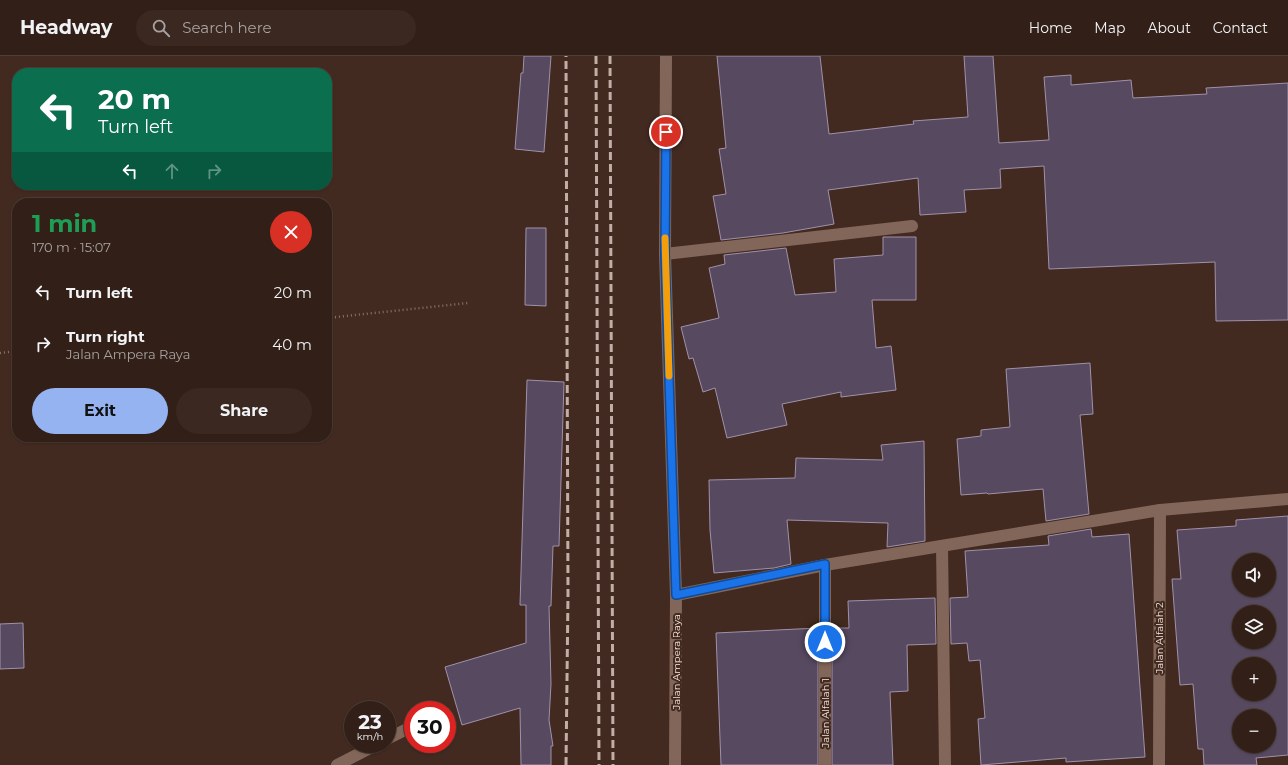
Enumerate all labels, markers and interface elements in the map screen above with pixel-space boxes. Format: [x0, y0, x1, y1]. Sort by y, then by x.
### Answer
search box [136, 10, 416, 46]
text: Headway [20, 16, 112, 39]
icon: search [150, 17, 172, 39]
text: Search here [182, 18, 272, 37]
text: Home [1029, 19, 1072, 37]
text: Map [1094, 19, 1125, 37]
text: About [1147, 19, 1191, 37]
text: Contact [1213, 19, 1268, 37]
text: 20 m [98, 82, 171, 116]
icon: left [32, 84, 84, 136]
pin [649, 115, 683, 149]
text: Turn left [98, 116, 173, 138]
icon: arrive [655, 121, 677, 143]
icon: left [119, 160, 141, 182]
icon: ahead [161, 160, 183, 182]
icon: right [203, 160, 225, 182]
text: 1 min [32, 209, 97, 238]
button: close [270, 211, 312, 253]
text: 170 m · 15:07 [32, 239, 111, 255]
icon: left [32, 281, 54, 303]
text: Turn left [66, 283, 133, 302]
text: 20 m [274, 283, 312, 302]
text: Turn right [66, 327, 145, 346]
icon: right [32, 333, 54, 355]
text: 40 m [272, 335, 312, 354]
text: Jalan Ampera Raya [66, 346, 190, 362]
button: Exit [32, 388, 168, 434]
button: Share [176, 388, 312, 434]
map controls [1232, 553, 1276, 753]
button: sound [1232, 553, 1276, 597]
street label: Jalan Alfalah 2 [1153, 602, 1166, 675]
button: layers [1232, 605, 1276, 649]
street label: Jalan Ampera Raya [670, 614, 683, 711]
position arrow [804, 621, 846, 663]
button: + [1232, 657, 1276, 701]
street label: Jalan Alfalah 1 [819, 678, 832, 749]
speed limit sign: 30 [404, 701, 456, 753]
button: − [1232, 709, 1276, 753]
text: 23 [358, 710, 382, 734]
text: km/h [357, 730, 383, 743]

